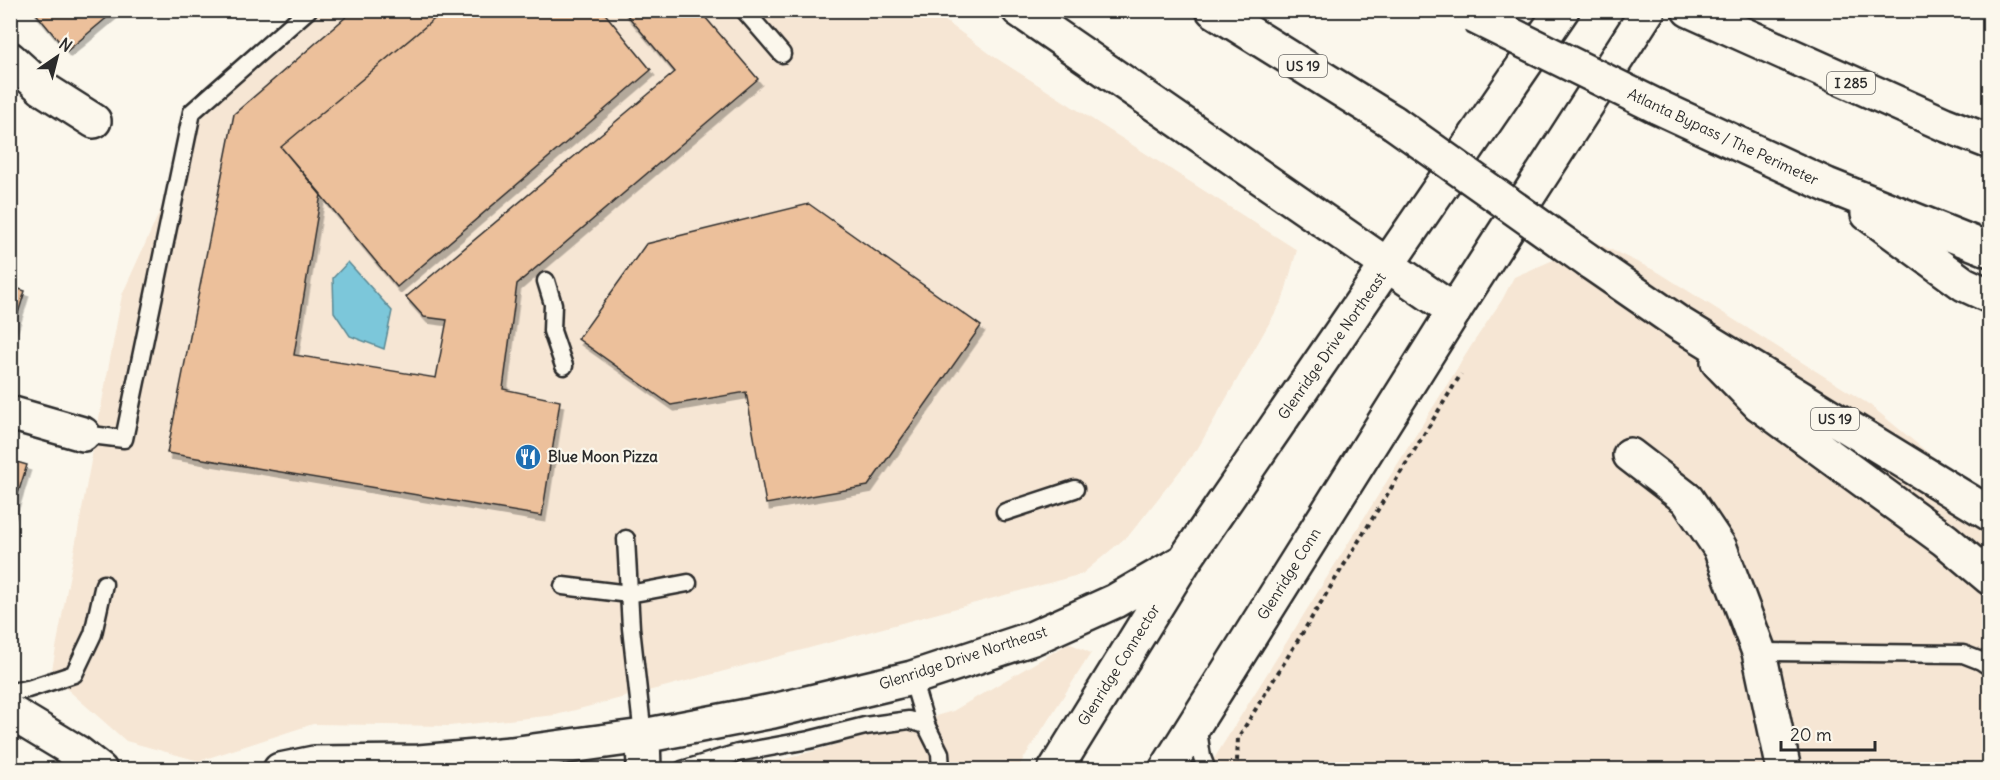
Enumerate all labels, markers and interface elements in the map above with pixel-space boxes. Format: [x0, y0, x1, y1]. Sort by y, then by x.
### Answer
north arrow [27, 27, 87, 87]
text: N [55, 33, 76, 56]
road number: US 19 [1279, 55, 1327, 77]
road number: I 285 [1827, 72, 1875, 94]
street label: Atlanta Bypass / The Perimeter [1625, 84, 1822, 189]
street label: Glenridge Drive Northeast [1274, 268, 1390, 423]
road number: US 19 [1811, 408, 1859, 430]
restaurant icon: Blue Moon Pizza [513, 442, 543, 472]
place label: Blue Moon Pizza [548, 447, 658, 466]
street label: Glenridge Conn [1253, 524, 1325, 623]
street label: Glenridge Connector [1073, 600, 1164, 729]
street label: Glenridge Drive Northeast [877, 621, 1049, 694]
scale bar [1781, 714, 1876, 752]
text: 20 m [1790, 723, 1832, 746]

